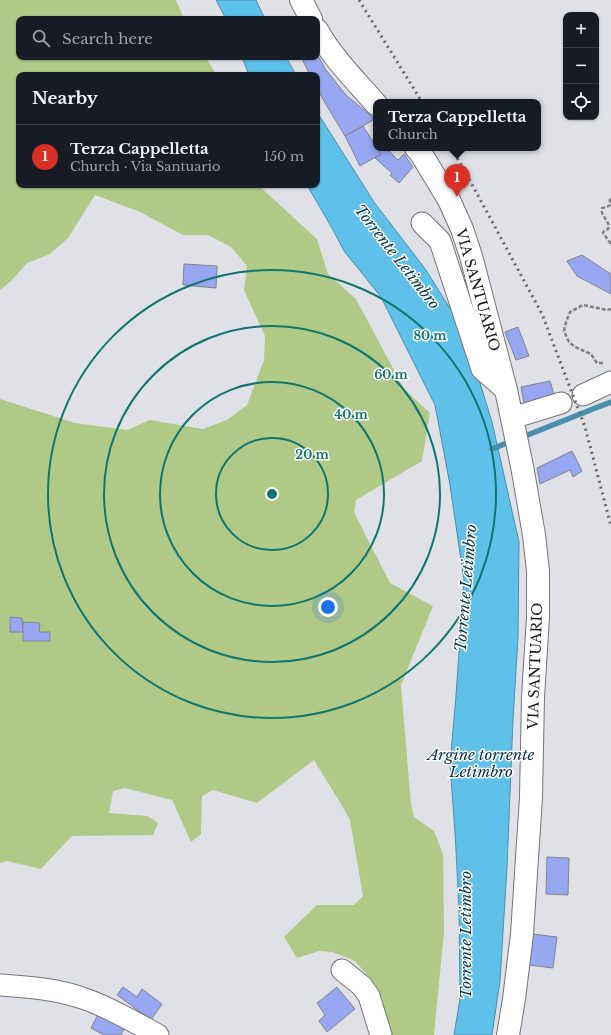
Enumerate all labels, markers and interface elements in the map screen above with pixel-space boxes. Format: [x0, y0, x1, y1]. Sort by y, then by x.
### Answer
map controls [563, 12, 599, 120]
button: + [563, 12, 599, 48]
search box [16, 16, 320, 60]
icon: search [30, 27, 52, 49]
text: Search here [62, 29, 153, 48]
button: − [563, 48, 599, 84]
button: locate [563, 84, 599, 120]
text: Nearby [32, 88, 98, 109]
popup [373, 99, 541, 151]
text: Terza Cappelletta [388, 107, 526, 126]
text: Church [388, 126, 438, 143]
text: Terza Cappelletta [70, 139, 209, 158]
text: 1 [42, 148, 48, 165]
text: 150 m [264, 148, 304, 165]
text: Church · Via Santuario [70, 158, 221, 175]
pin: 1 [444, 164, 470, 197]
water label: Torrente Letimbro [351, 200, 444, 313]
street label: VIA SANTUARIO [452, 226, 504, 353]
text: 80 m [413, 328, 447, 343]
text: 60 m [374, 367, 409, 382]
text: 40 m [334, 407, 368, 422]
text: 20 m [295, 447, 329, 462]
centre of rings [265, 487, 279, 501]
water label: Torrente Letimbro [450, 523, 481, 653]
your location [318, 597, 338, 617]
street label: VIA SANTUARIO [524, 602, 546, 731]
water label: Argine torrente Letimbro [426, 745, 535, 781]
water label: Torrente Letimbro [456, 871, 475, 999]

